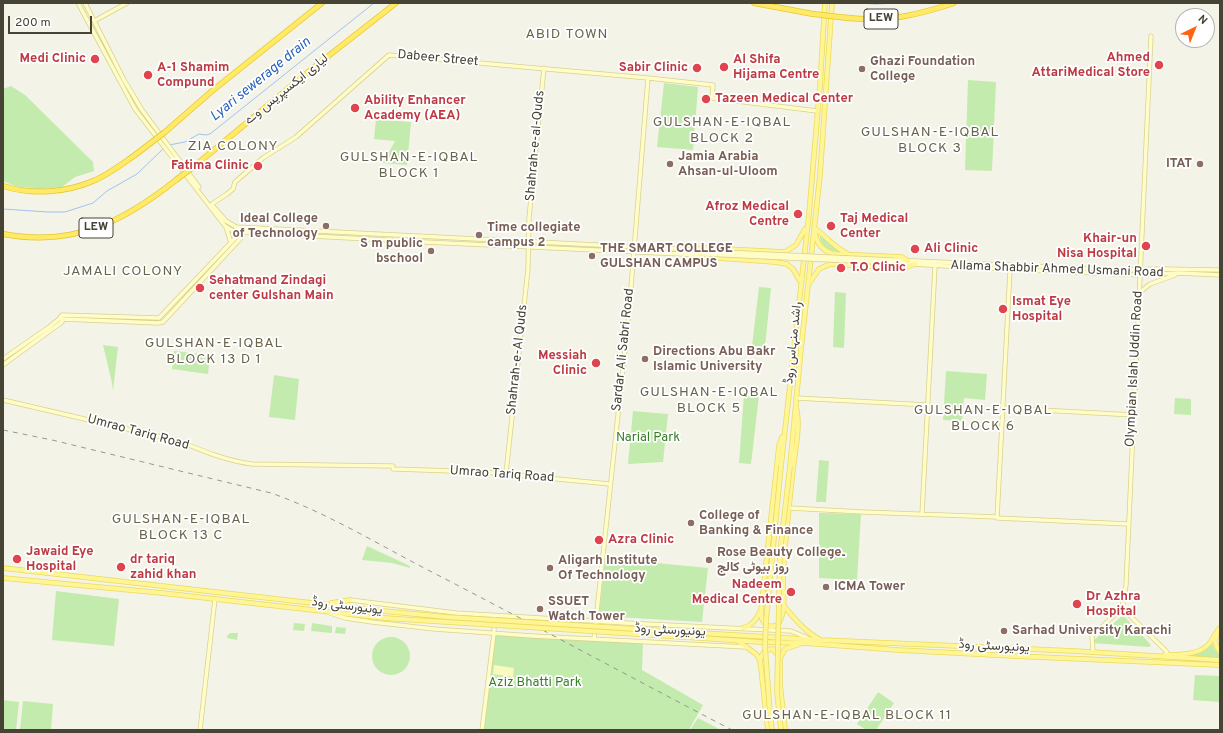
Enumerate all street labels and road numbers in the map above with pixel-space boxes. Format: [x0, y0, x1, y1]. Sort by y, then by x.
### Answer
road number: LEW [864, 9, 898, 29]
street label: Dabeer Street [397, 48, 479, 70]
street label: لیاری ایکسپریس وے [242, 51, 332, 129]
street label: Shahrah-e-al-Quds [523, 90, 549, 202]
road number: LEW [79, 218, 113, 238]
street label: Allama Shabbir Ahmed Usmani Road [950, 258, 1164, 282]
street label: Sardar Ali Sabri Road [610, 288, 638, 412]
street label: Olympian Islah Uddin Road [1123, 290, 1147, 448]
street label: راشد منہاس روڈ [782, 301, 806, 385]
street label: Shahrah-e-Al Quds [504, 304, 532, 416]
street label: Umrao Tariq Road [85, 412, 191, 454]
street label: Umrao Tariq Road [449, 464, 555, 486]
street label: یونیورسٹی روڈ [311, 595, 383, 619]
street label: یونیورسٹی روڈ [634, 621, 706, 641]
street label: یونیورسٹی روڈ [958, 637, 1030, 657]

